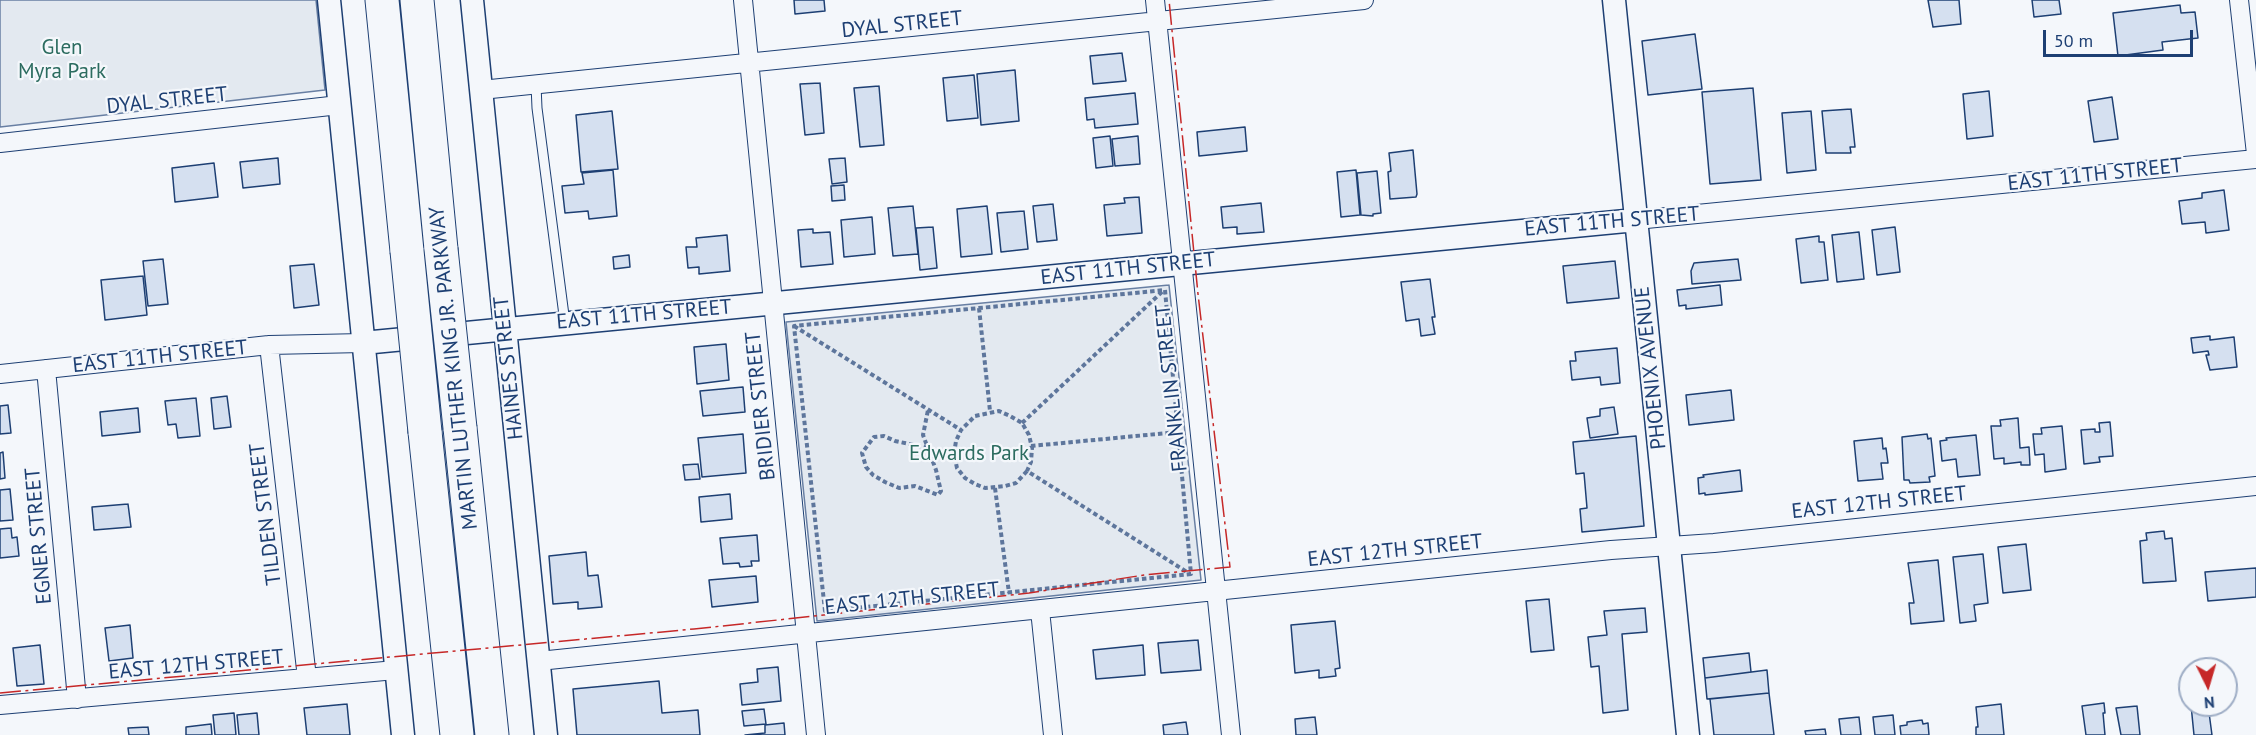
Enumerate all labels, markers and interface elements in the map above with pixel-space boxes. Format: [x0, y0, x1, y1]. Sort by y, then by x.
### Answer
street label: DYAL STREET [840, 6, 964, 44]
scale bar [2046, 18, 2196, 56]
text: 50 m [2054, 29, 2093, 52]
park label: Glen Myra Park [18, 35, 106, 85]
street label: DYAL STREET [105, 82, 229, 120]
street label: EAST 11TH STREET [2006, 153, 2184, 197]
street label: EAST 11TH STREET [1523, 202, 1701, 242]
street label: MARTIN LUTHER KING JR. PARKWAY [424, 205, 484, 531]
street label: EAST 11TH STREET [1039, 247, 1217, 291]
street label: PHOENIX AVENUE [1630, 285, 1672, 451]
street label: HAINES STREET [489, 295, 529, 441]
street label: EAST 11TH STREET [555, 295, 733, 335]
street label: FRANKLIN STREET [1151, 303, 1193, 473]
street label: BRIDIER STREET [741, 330, 781, 482]
street label: EAST 11TH STREET [71, 335, 249, 379]
park label: Edwards Park [909, 441, 1029, 467]
street label: TILDEN STREET [245, 442, 287, 586]
street label: EGNER STREET [20, 467, 58, 605]
street label: EAST 12TH STREET [1790, 481, 1968, 525]
street label: EAST 12TH STREET [1306, 529, 1484, 573]
street label: EAST 12TH STREET [823, 577, 1001, 621]
street label: EAST 12TH STREET [107, 645, 285, 685]
north arrow [2178, 657, 2238, 717]
text: N [2203, 693, 2216, 713]

